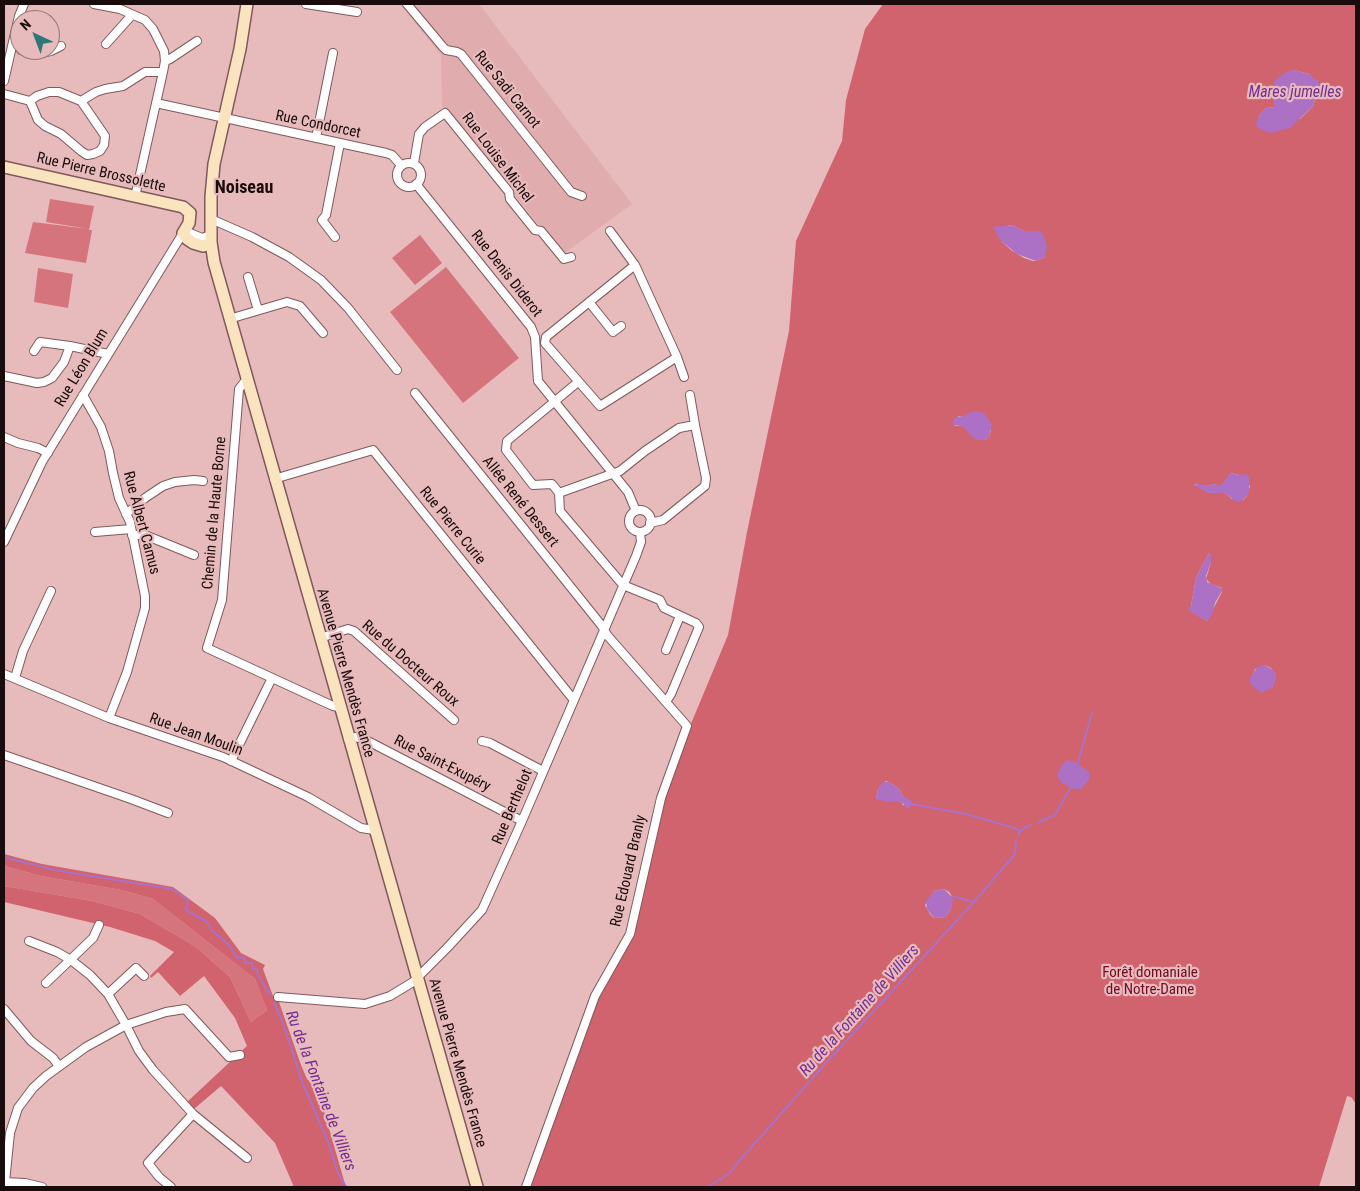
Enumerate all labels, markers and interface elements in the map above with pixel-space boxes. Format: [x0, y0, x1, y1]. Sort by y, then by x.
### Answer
north arrow [10, 10, 60, 60]
text: N [17, 16, 34, 34]
street label: Rue Sadi Carnot [470, 48, 544, 132]
water label: Mares jumelles [1248, 83, 1342, 103]
street label: Rue Condorcet [274, 107, 362, 143]
street label: Rue Louise Michel [457, 110, 537, 206]
street label: Rue Pierre Brossolette [35, 149, 167, 197]
district label: Noiseau [215, 177, 273, 199]
street label: Rue Denis Diderot [467, 227, 545, 321]
street label: Rue Léon Blum [52, 326, 112, 410]
street label: Chemin de la Haute Borne [199, 436, 231, 590]
street label: Allée René Dessert [478, 453, 562, 551]
street label: Rue Albert Camus [119, 469, 163, 577]
street label: Rue Pierre Curie [415, 484, 489, 568]
street label: Avenue Pierre Mendès France [312, 586, 378, 760]
street label: Rue du Docteur Roux [358, 617, 462, 711]
street label: Rue Jean Moulin [147, 710, 245, 760]
street label: Rue Saint-Exupéry [391, 732, 493, 796]
street label: Rue Berthelot [489, 767, 537, 847]
street label: Rue Edouard Branly [607, 813, 651, 929]
water label: Ru de la Fontaine de Villiers [796, 941, 924, 1081]
park label: Forêt domaniale de Notre-Dame [1102, 964, 1198, 999]
street label: Avenue Pierre Mendès France [424, 976, 490, 1150]
water label: Ru de la Fontaine de Villiers [281, 1008, 359, 1174]

